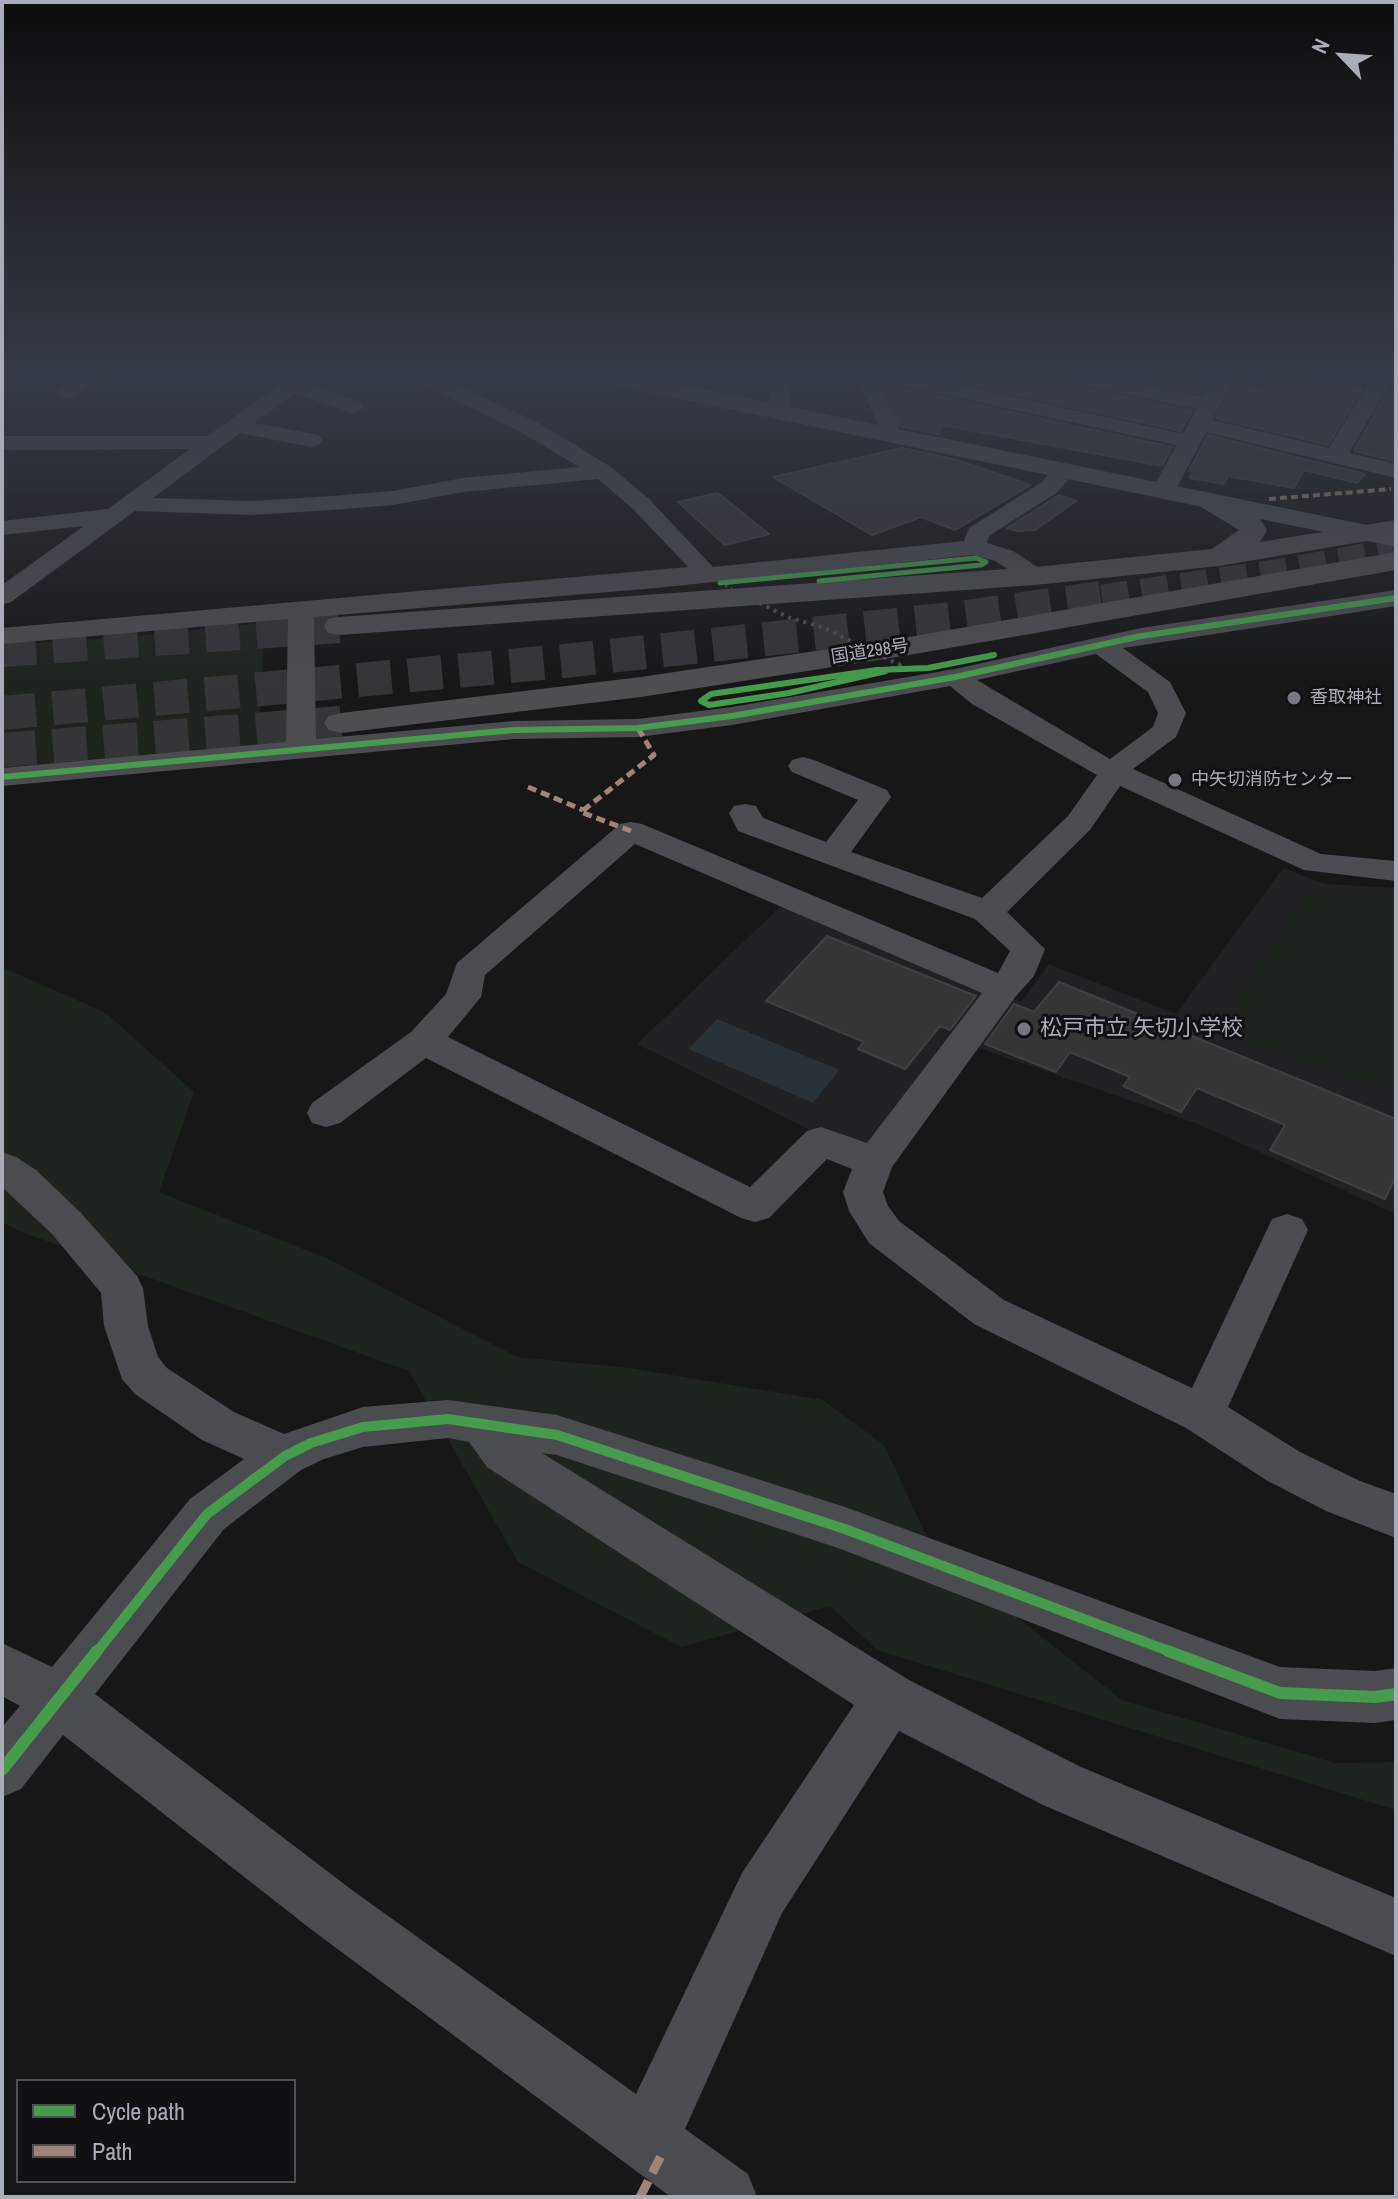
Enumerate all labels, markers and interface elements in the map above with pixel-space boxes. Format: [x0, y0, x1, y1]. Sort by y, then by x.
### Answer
north arrow [1302, 16, 1382, 96]
text: N [1304, 34, 1337, 58]
street label: 国道298号 [829, 635, 911, 669]
place label: 香取神社 [1310, 687, 1382, 709]
marker: 香取神社 [1285, 689, 1303, 707]
place label: 中矢切消防センター [1191, 769, 1353, 791]
marker: 中矢切消防センター [1166, 771, 1184, 789]
place label: 松戸市立 矢切小学校 [1040, 1016, 1243, 1042]
marker: 松戸市立 矢切小学校 [1015, 1020, 1033, 1038]
legend [16, 2079, 296, 2183]
text: Cycle path [92, 2095, 185, 2127]
text: Path [92, 2135, 133, 2167]

